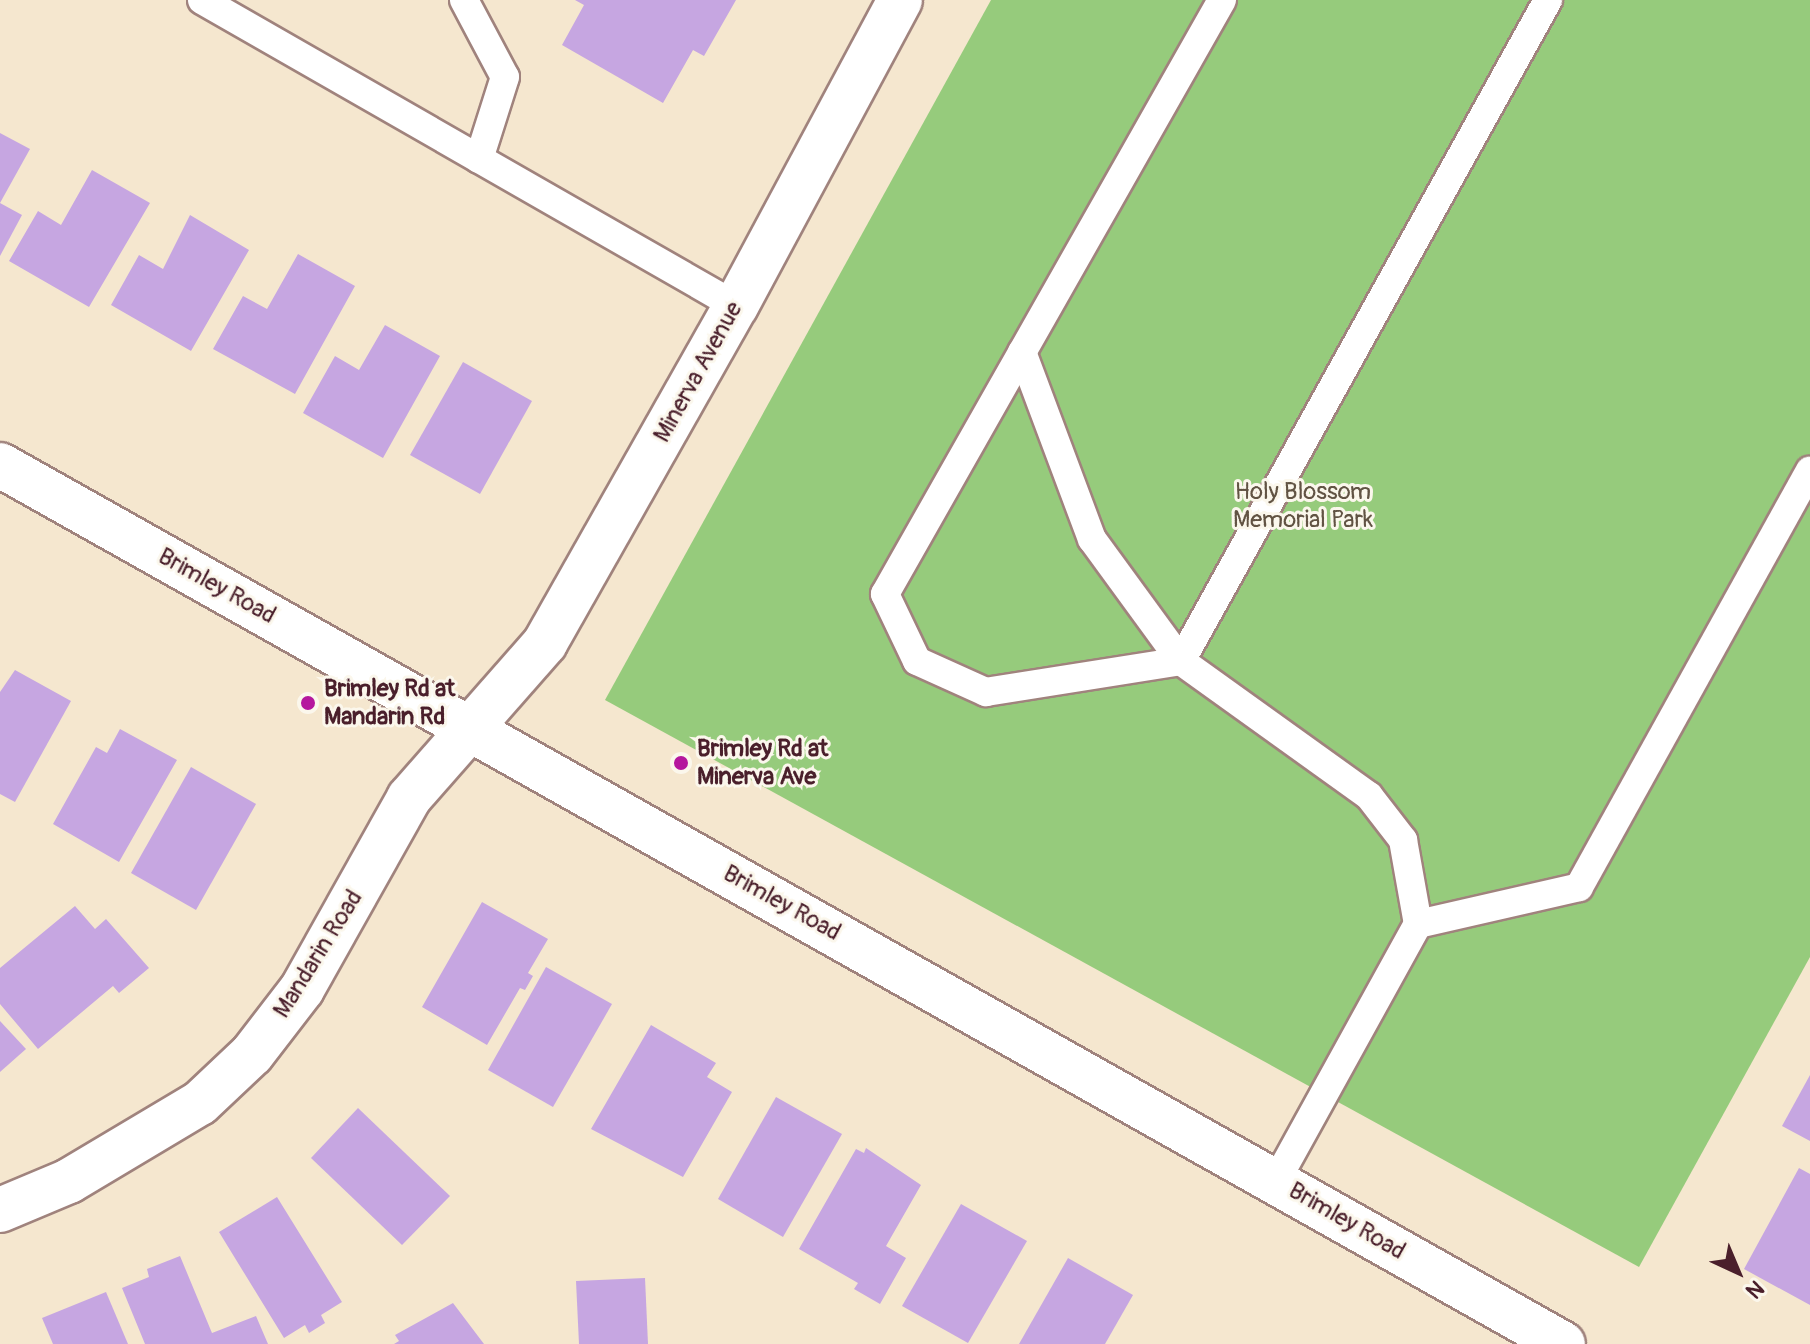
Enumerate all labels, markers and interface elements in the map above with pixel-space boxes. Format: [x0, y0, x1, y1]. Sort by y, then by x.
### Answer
street label: Minerva Avenue [648, 297, 748, 447]
park label: Holy Blossom Memorial Park [1233, 478, 1373, 534]
street label: Brimley Road [153, 542, 281, 630]
place label: Brimley Rd at Mandarin Rd [324, 675, 455, 731]
marker: Brimley Rd at Mandarin Rd [299, 694, 317, 712]
place label: Brimley Rd at Minerva Ave [697, 735, 828, 791]
marker: Brimley Rd at Minerva Ave [672, 754, 690, 772]
street label: Brimley Road [718, 859, 846, 947]
street label: Mandarin Road [267, 885, 369, 1023]
street label: Brimley Road [1284, 1176, 1410, 1266]
north arrow [1698, 1232, 1778, 1312]
text: N [1740, 1274, 1770, 1305]

